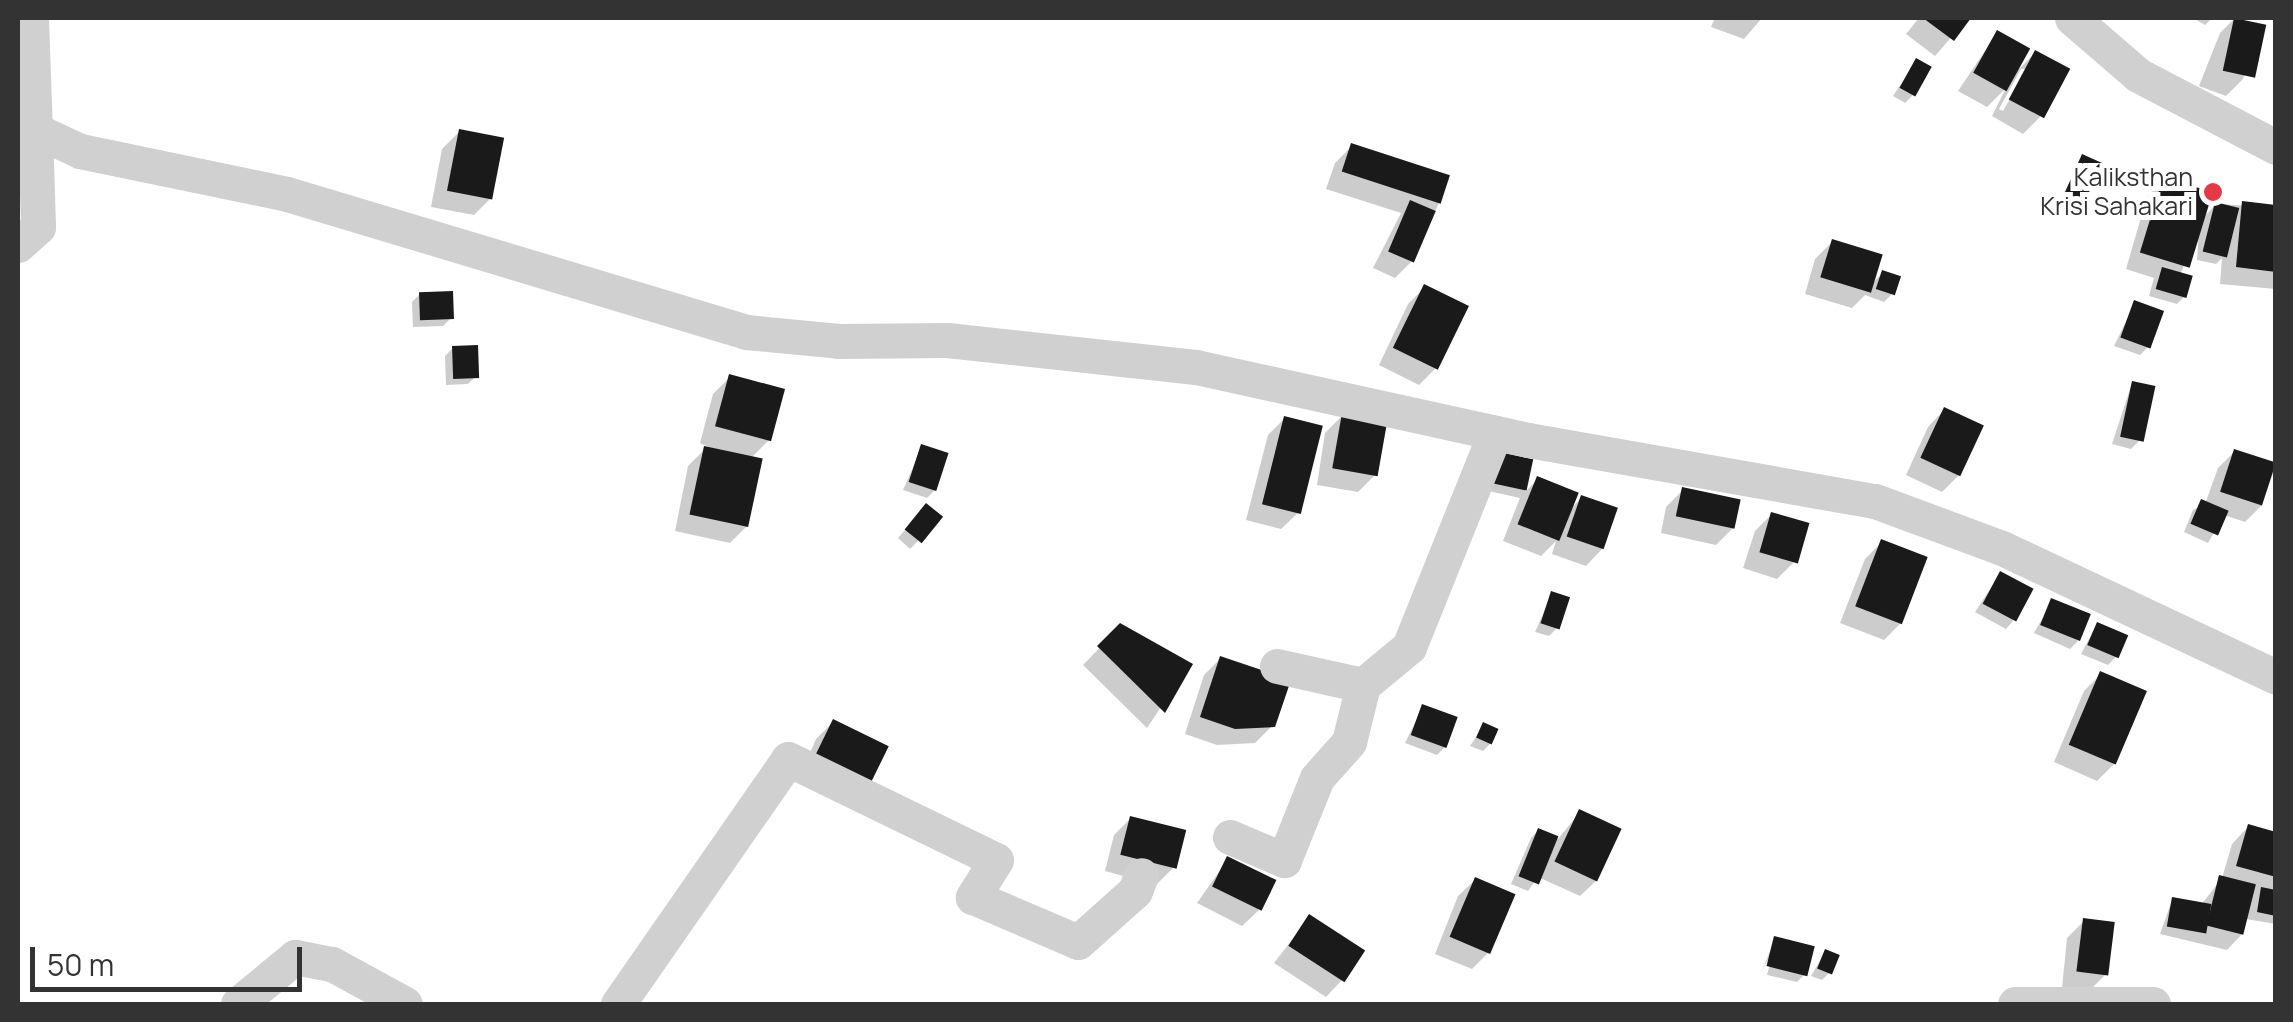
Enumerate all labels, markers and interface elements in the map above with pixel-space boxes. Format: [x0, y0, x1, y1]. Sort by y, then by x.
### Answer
place label: Kaliksthan Krisi Sahakari [2040, 163, 2193, 222]
marker: Kaliksthan Krisi Sahakari [2202, 181, 2224, 203]
scale bar [35, 927, 308, 989]
text: 50 m [47, 944, 114, 985]

